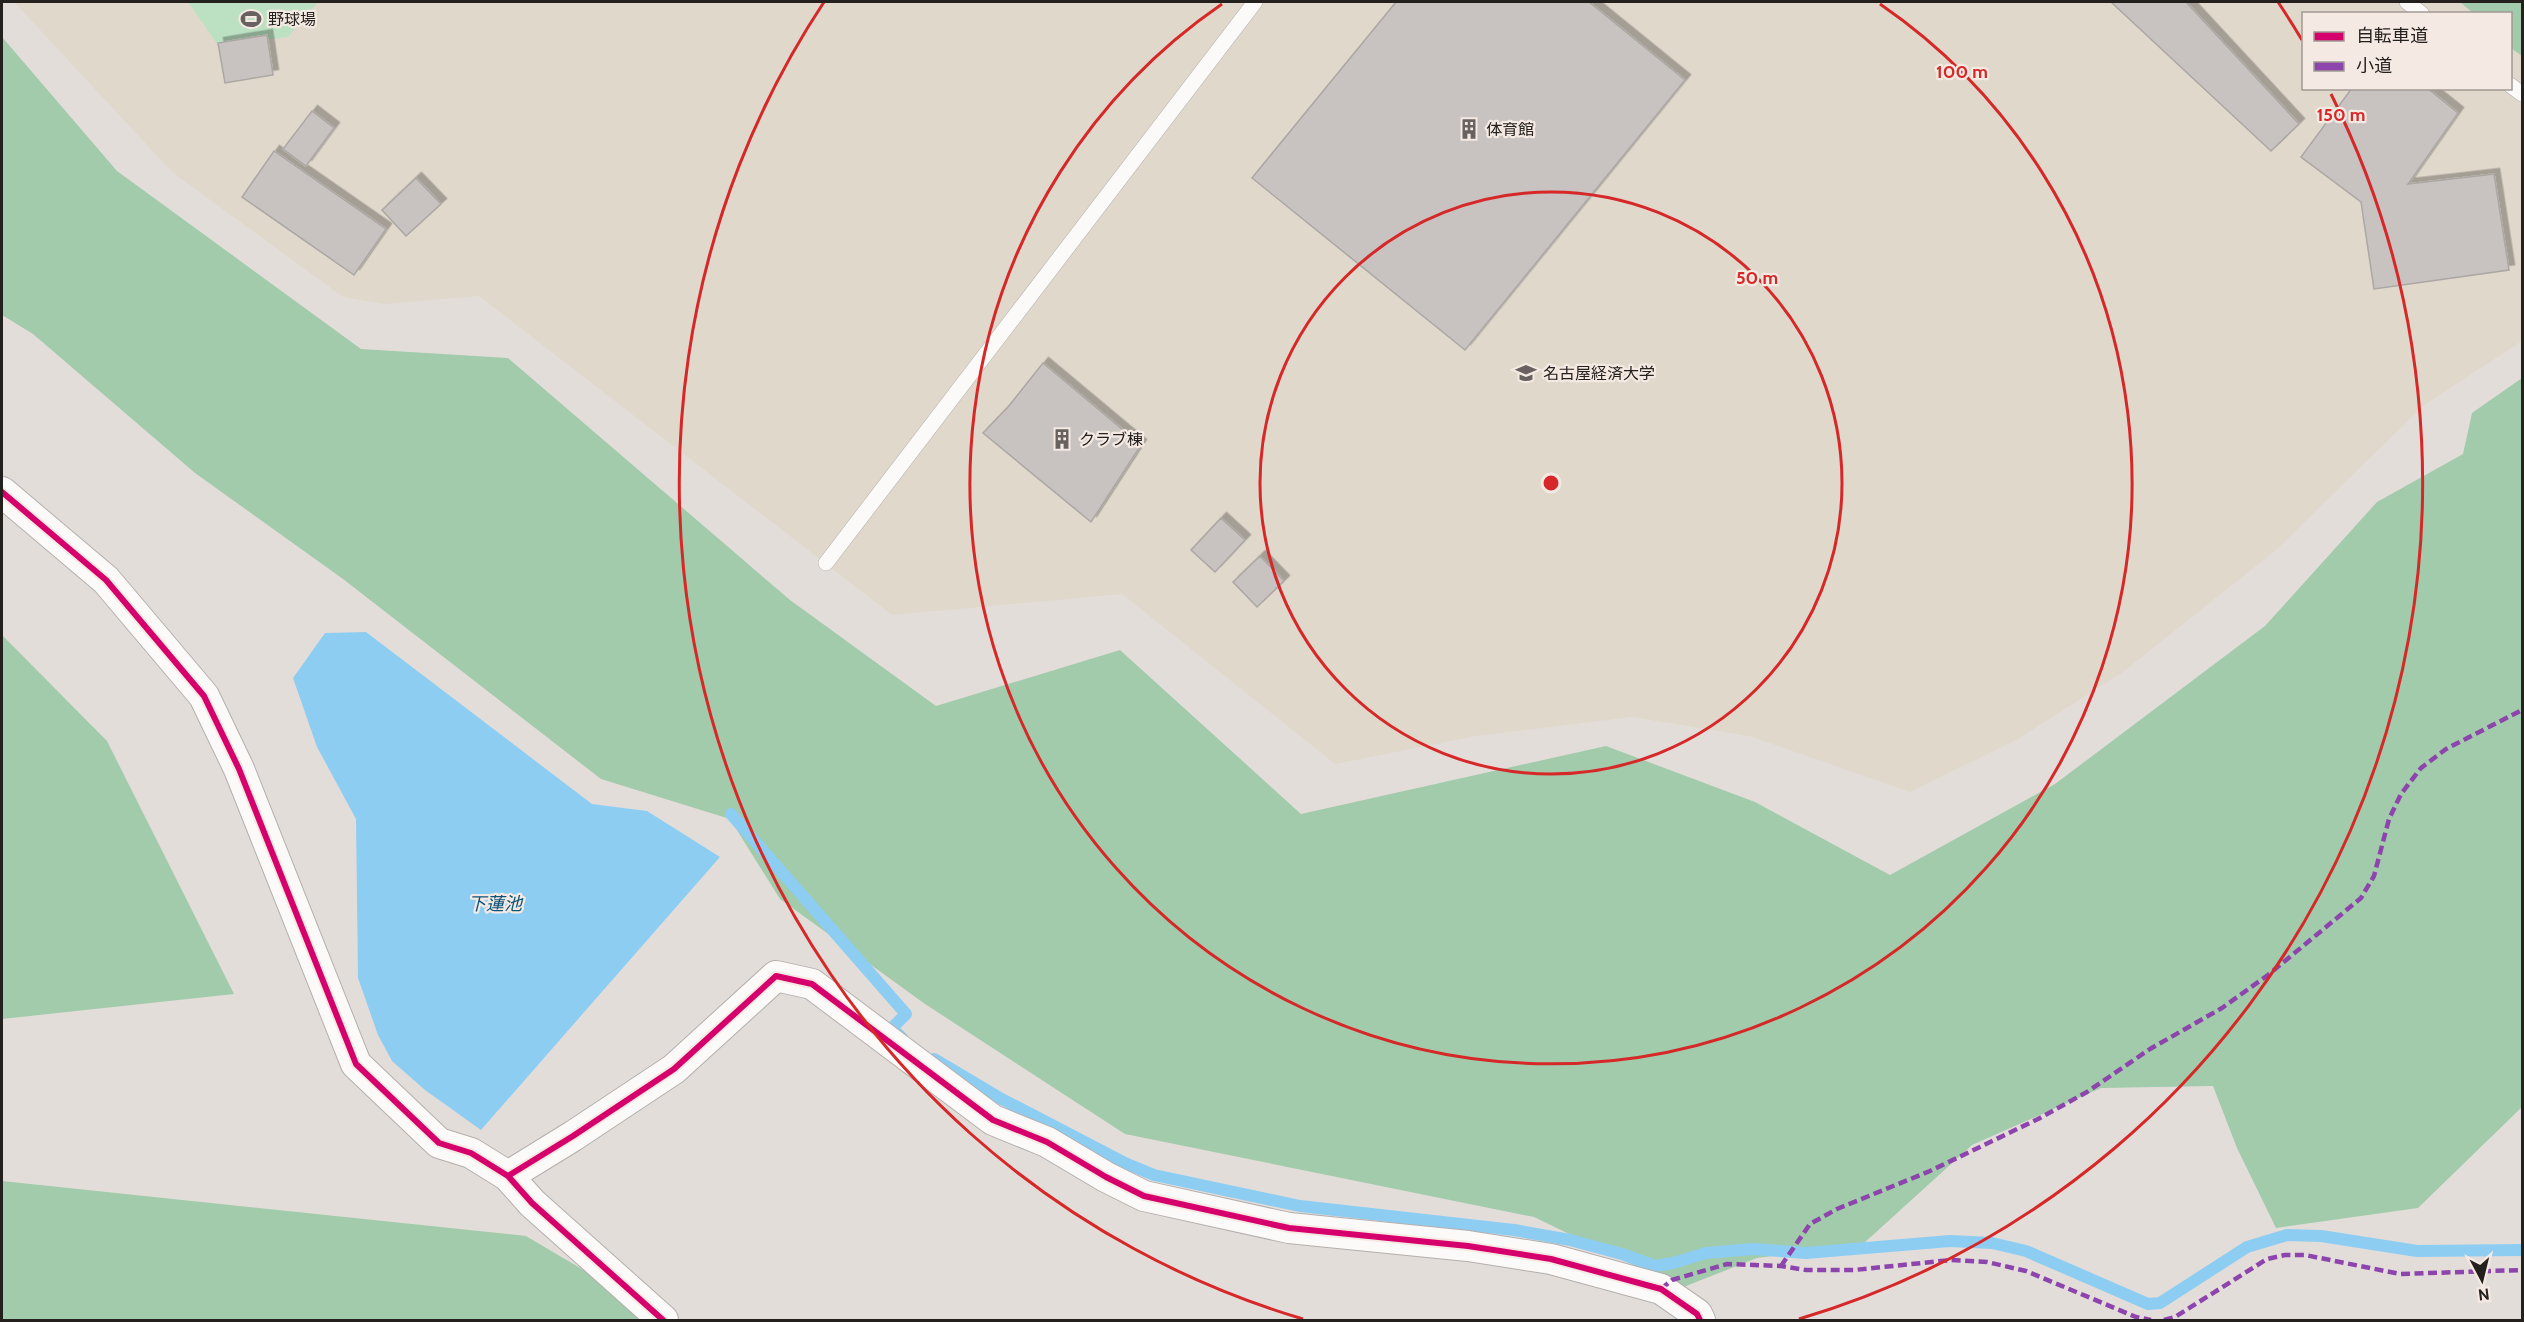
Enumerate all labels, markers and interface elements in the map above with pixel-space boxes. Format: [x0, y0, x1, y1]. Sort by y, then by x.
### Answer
sports icon: 野球場 [239, 7, 263, 31]
place label: 野球場 [268, 10, 316, 29]
legend [2302, 12, 2512, 90]
text: 自転車道 [2356, 25, 2428, 47]
text: 小道 [2356, 55, 2392, 77]
text: 100 m [1936, 61, 1988, 83]
text: 150 m [2317, 104, 2365, 126]
building icon: 体育館 [1457, 117, 1481, 141]
place label: 体育館 [1486, 120, 1534, 139]
text: 50 m [1736, 267, 1778, 289]
school or university icon: 名古屋経済大学 [1514, 361, 1538, 385]
place label: 名古屋経済大学 [1543, 364, 1655, 383]
building icon: クラブ棟 [1050, 427, 1074, 451]
place label: クラブ棟 [1079, 430, 1143, 449]
centre of rings [1541, 473, 1561, 493]
water label: 下蓮池 [468, 893, 524, 915]
north arrow [2452, 1250, 2512, 1310]
text: N [2477, 1284, 2491, 1305]

